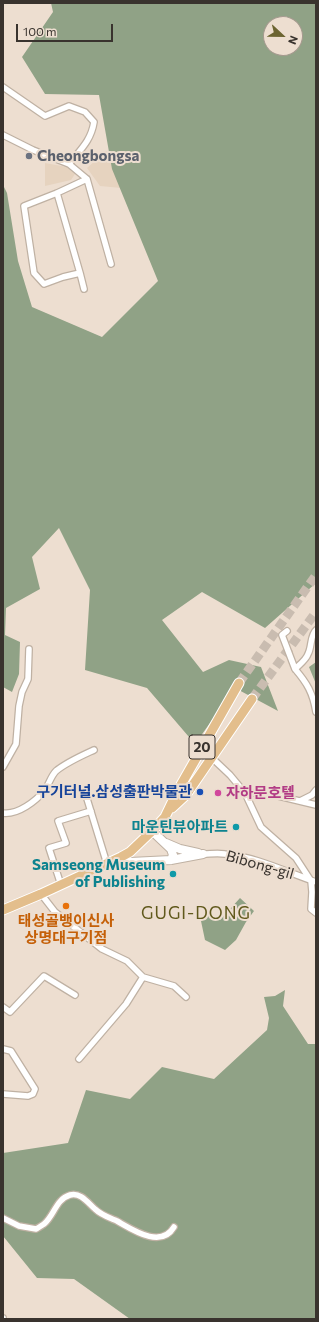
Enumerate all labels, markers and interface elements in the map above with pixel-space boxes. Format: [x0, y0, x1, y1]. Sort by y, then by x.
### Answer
scale bar [18, 16, 115, 42]
north arrow [263, 16, 303, 56]
text: 100 m [23, 24, 57, 38]
text: N [286, 34, 301, 47]
place label: Cheongbongsa [37, 147, 139, 165]
marker: Cheongbongsa [24, 151, 34, 161]
road number: 20 [189, 735, 215, 759]
place label: 구기터널.삼성출판박물관 [36, 783, 192, 801]
place label: 자하문호텔 [226, 784, 295, 802]
marker: 구기터널.삼성출판박물관 [195, 787, 205, 797]
marker: 자하문호텔 [213, 788, 223, 798]
place label: 마운틴뷰아파트 [131, 818, 228, 836]
marker: 마운틴뷰아파트 [231, 822, 241, 832]
street label: Bibong-gil [224, 847, 296, 883]
place label: Samseong Museum of Publishing [32, 856, 165, 891]
marker: Samseong Museum of Publishing [168, 869, 178, 879]
marker: 태성골뱅이신사 상명대구기점 [61, 901, 71, 911]
district label: GUGI-DONG [141, 903, 251, 923]
place label: 태성골뱅이신사 상명대구기점 [18, 912, 114, 947]

